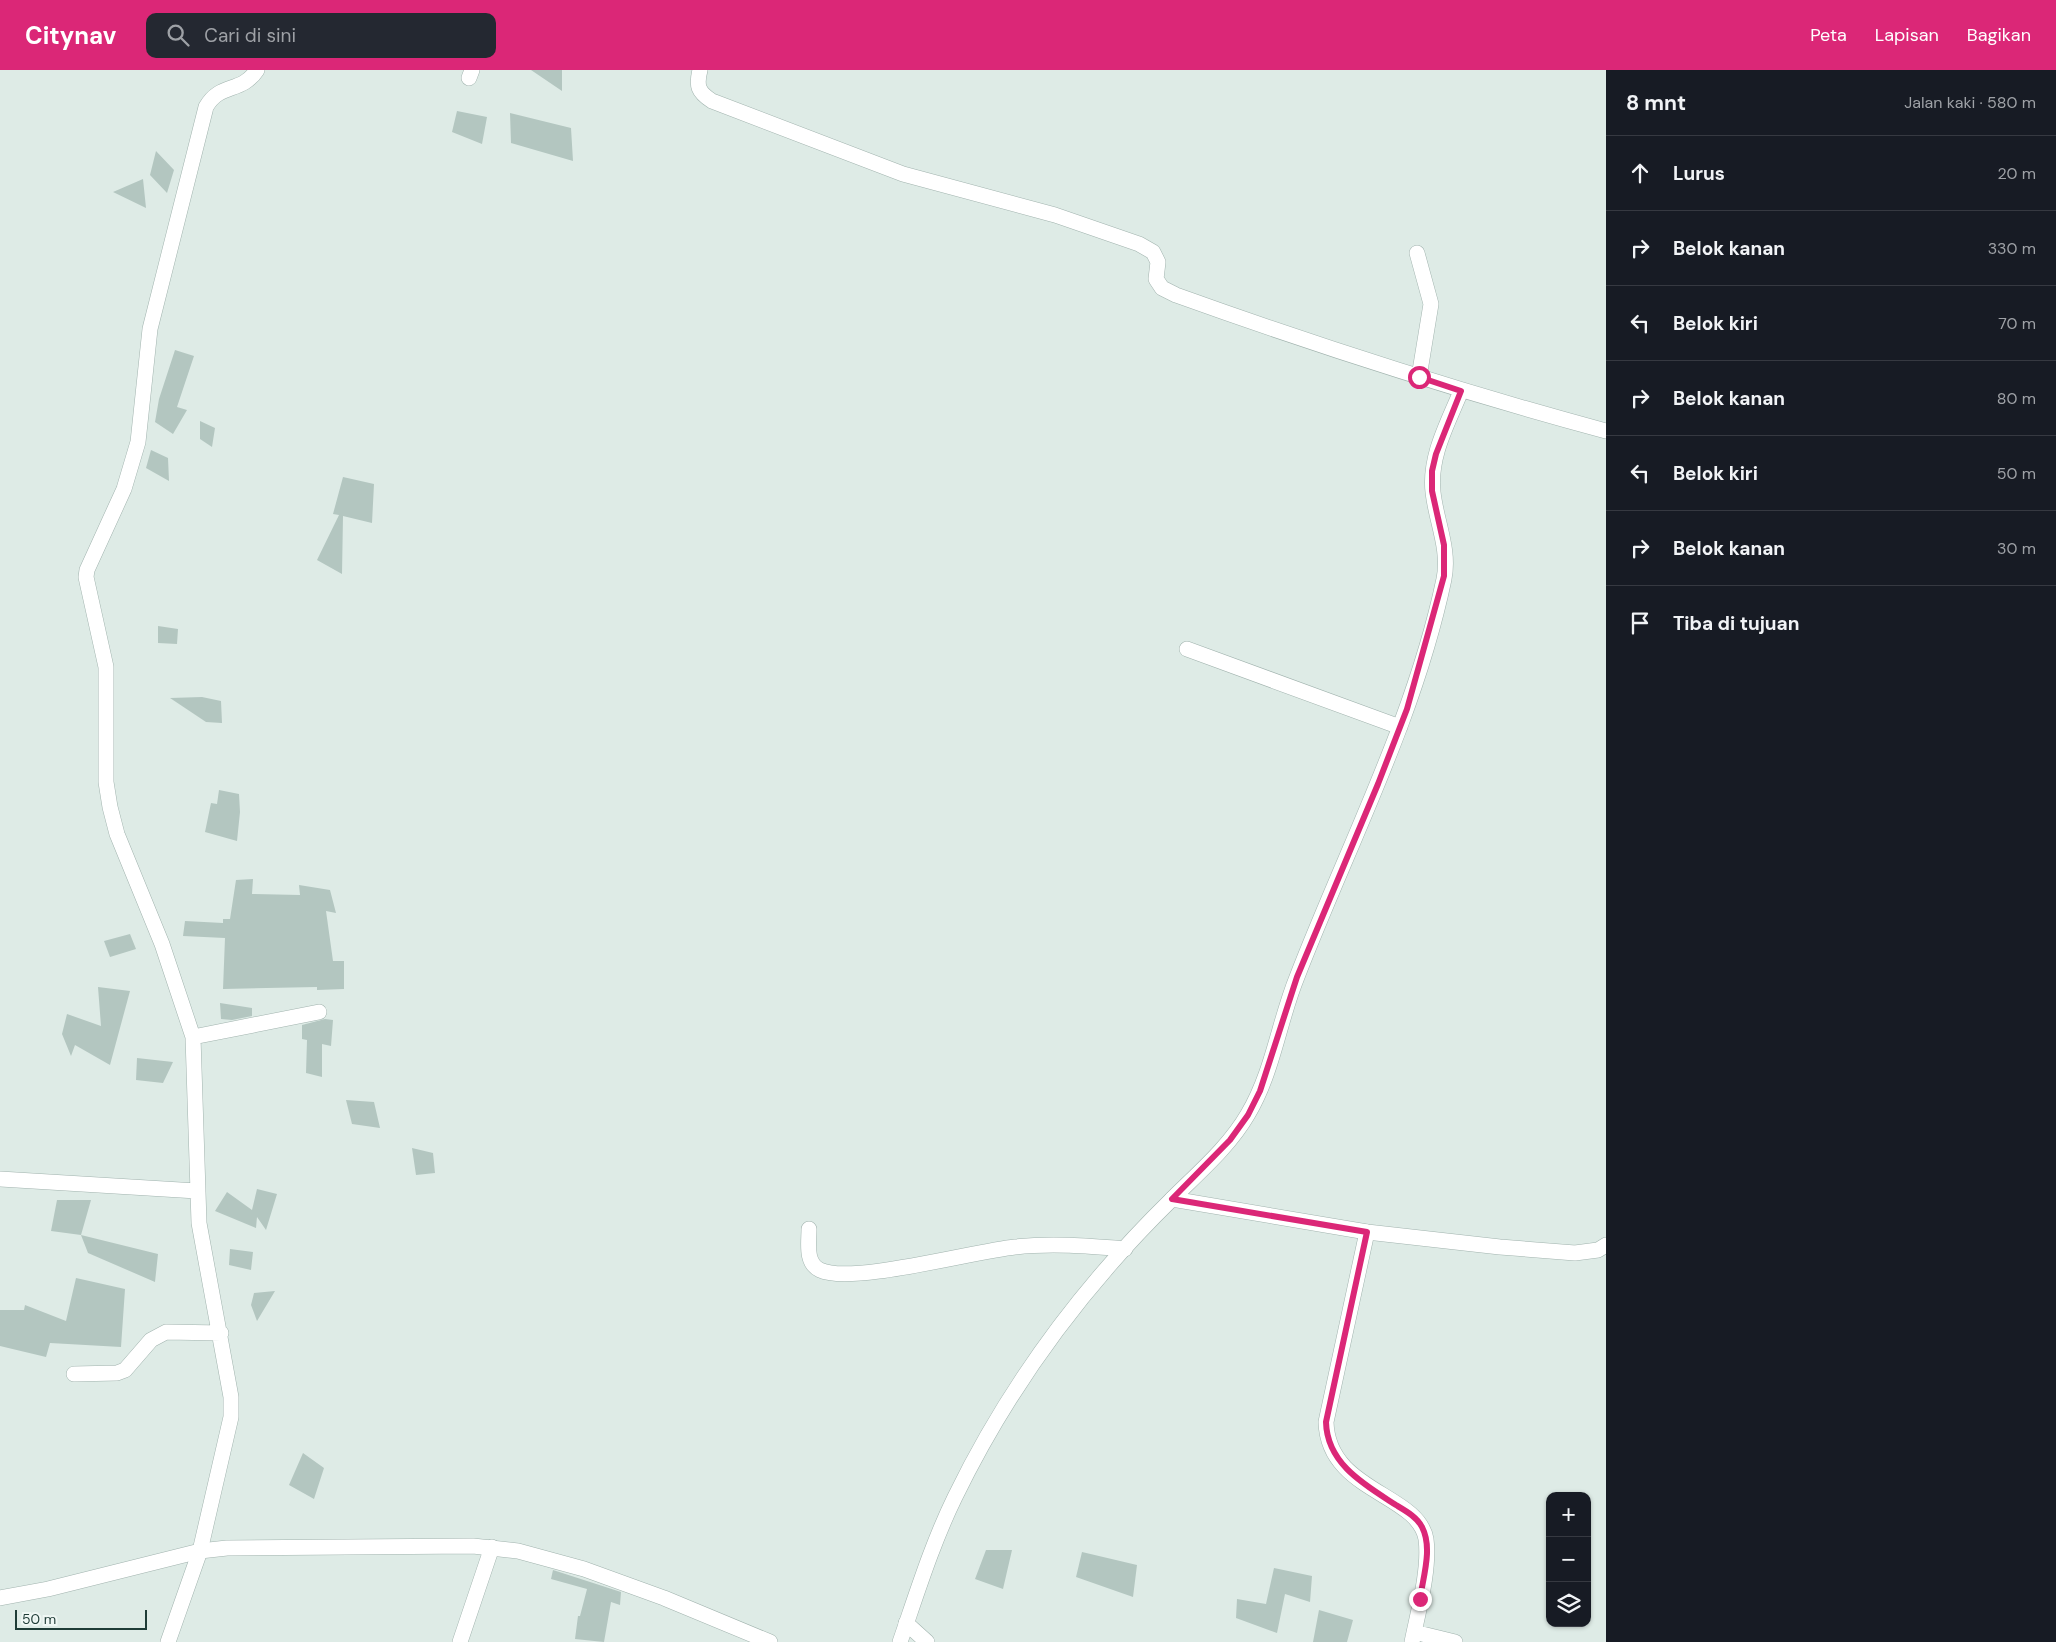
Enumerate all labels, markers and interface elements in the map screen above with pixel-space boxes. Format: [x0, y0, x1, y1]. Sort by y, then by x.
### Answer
search box [146, 13, 496, 58]
text: Citynav [25, 20, 116, 51]
icon: search [164, 21, 192, 49]
text: Cari di sini [204, 23, 296, 48]
text: Peta [1810, 23, 1847, 47]
text: Lapisan [1875, 23, 1939, 47]
text: Bagikan [1967, 23, 2031, 47]
text: 8 mnt [1626, 89, 1686, 117]
text: Jalan kaki · 580 m [1904, 92, 2036, 113]
icon: ahead [1626, 159, 1654, 187]
text: Lurus [1673, 161, 1725, 186]
text: 20 m [1997, 163, 2036, 184]
icon: right [1626, 234, 1654, 262]
text: Belok kanan [1673, 236, 1785, 261]
text: 330 m [1988, 238, 2036, 259]
icon: left [1626, 309, 1654, 337]
text: Belok kiri [1673, 311, 1758, 336]
text: 70 m [1998, 313, 2036, 334]
route start [1408, 366, 1431, 389]
icon: right [1626, 384, 1654, 412]
text: Belok kanan [1673, 386, 1785, 411]
text: 80 m [1997, 388, 2036, 409]
icon: left [1626, 459, 1654, 487]
text: Belok kiri [1673, 461, 1758, 486]
text: 50 m [1997, 463, 2036, 484]
icon: right [1626, 534, 1654, 562]
text: Belok kanan [1673, 536, 1785, 561]
text: 30 m [1997, 538, 2036, 559]
icon: arrive [1626, 609, 1654, 637]
text: Tiba di tujuan [1673, 611, 1799, 636]
map controls [1546, 1492, 1591, 1627]
button: + [1546, 1492, 1591, 1537]
button: − [1546, 1537, 1591, 1582]
button: layers [1546, 1582, 1591, 1627]
route end [1409, 1588, 1432, 1611]
scale bar [15, 1607, 148, 1630]
text: 50 m [22, 1610, 56, 1628]

